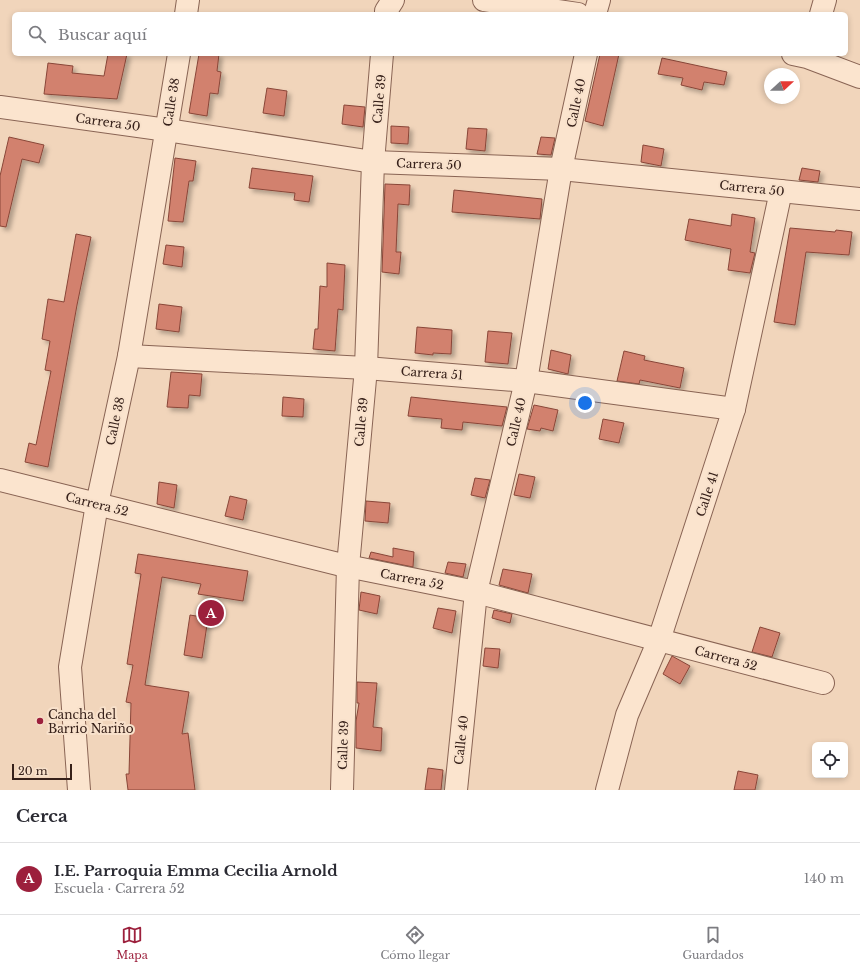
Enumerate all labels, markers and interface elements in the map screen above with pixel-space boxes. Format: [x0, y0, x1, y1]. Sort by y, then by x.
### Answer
search box [12, 12, 848, 56]
icon: search [26, 23, 48, 45]
text: Buscar aquí [58, 25, 147, 44]
north arrow [764, 68, 800, 104]
street label: Calle 39 [369, 74, 389, 124]
street label: Calle 38 [160, 77, 182, 127]
street label: Calle 40 [563, 77, 589, 129]
street label: Carrera 50 [75, 110, 141, 134]
street label: Carrera 50 [396, 155, 462, 173]
street label: Carrera 50 [719, 177, 785, 199]
street label: Carrera 51 [400, 363, 464, 383]
your location [575, 393, 595, 413]
street label: Calle 38 [103, 395, 127, 447]
street label: Calle 40 [503, 396, 529, 448]
street label: Calle 39 [351, 397, 371, 447]
street label: Calle 41 [693, 469, 721, 519]
street label: Carrera 52 [64, 489, 130, 519]
street label: Carrera 52 [379, 565, 445, 593]
pin: A [198, 598, 224, 628]
street label: Carrera 52 [693, 642, 759, 674]
place label: Cancha del Barrio Nariño [48, 707, 134, 736]
street label: Calle 40 [451, 714, 471, 766]
marker: Cancha del Barrio Nariño [35, 716, 45, 726]
street label: Calle 39 [335, 720, 351, 770]
map controls [812, 742, 848, 778]
button: locate [812, 742, 848, 778]
scale bar [12, 762, 72, 781]
text: 20 m [18, 764, 48, 778]
text: Cerca [16, 806, 68, 827]
text: I.E. Parroquia Emma Cecilia Arnold [54, 861, 338, 880]
text: A [24, 870, 34, 887]
text: 140 m [804, 870, 844, 887]
text: Escuela · Carrera 52 [54, 880, 185, 897]
tab: Mapa [116, 924, 148, 962]
tab: Cómo llegar [380, 924, 450, 962]
tab: Guardados [682, 924, 744, 962]

